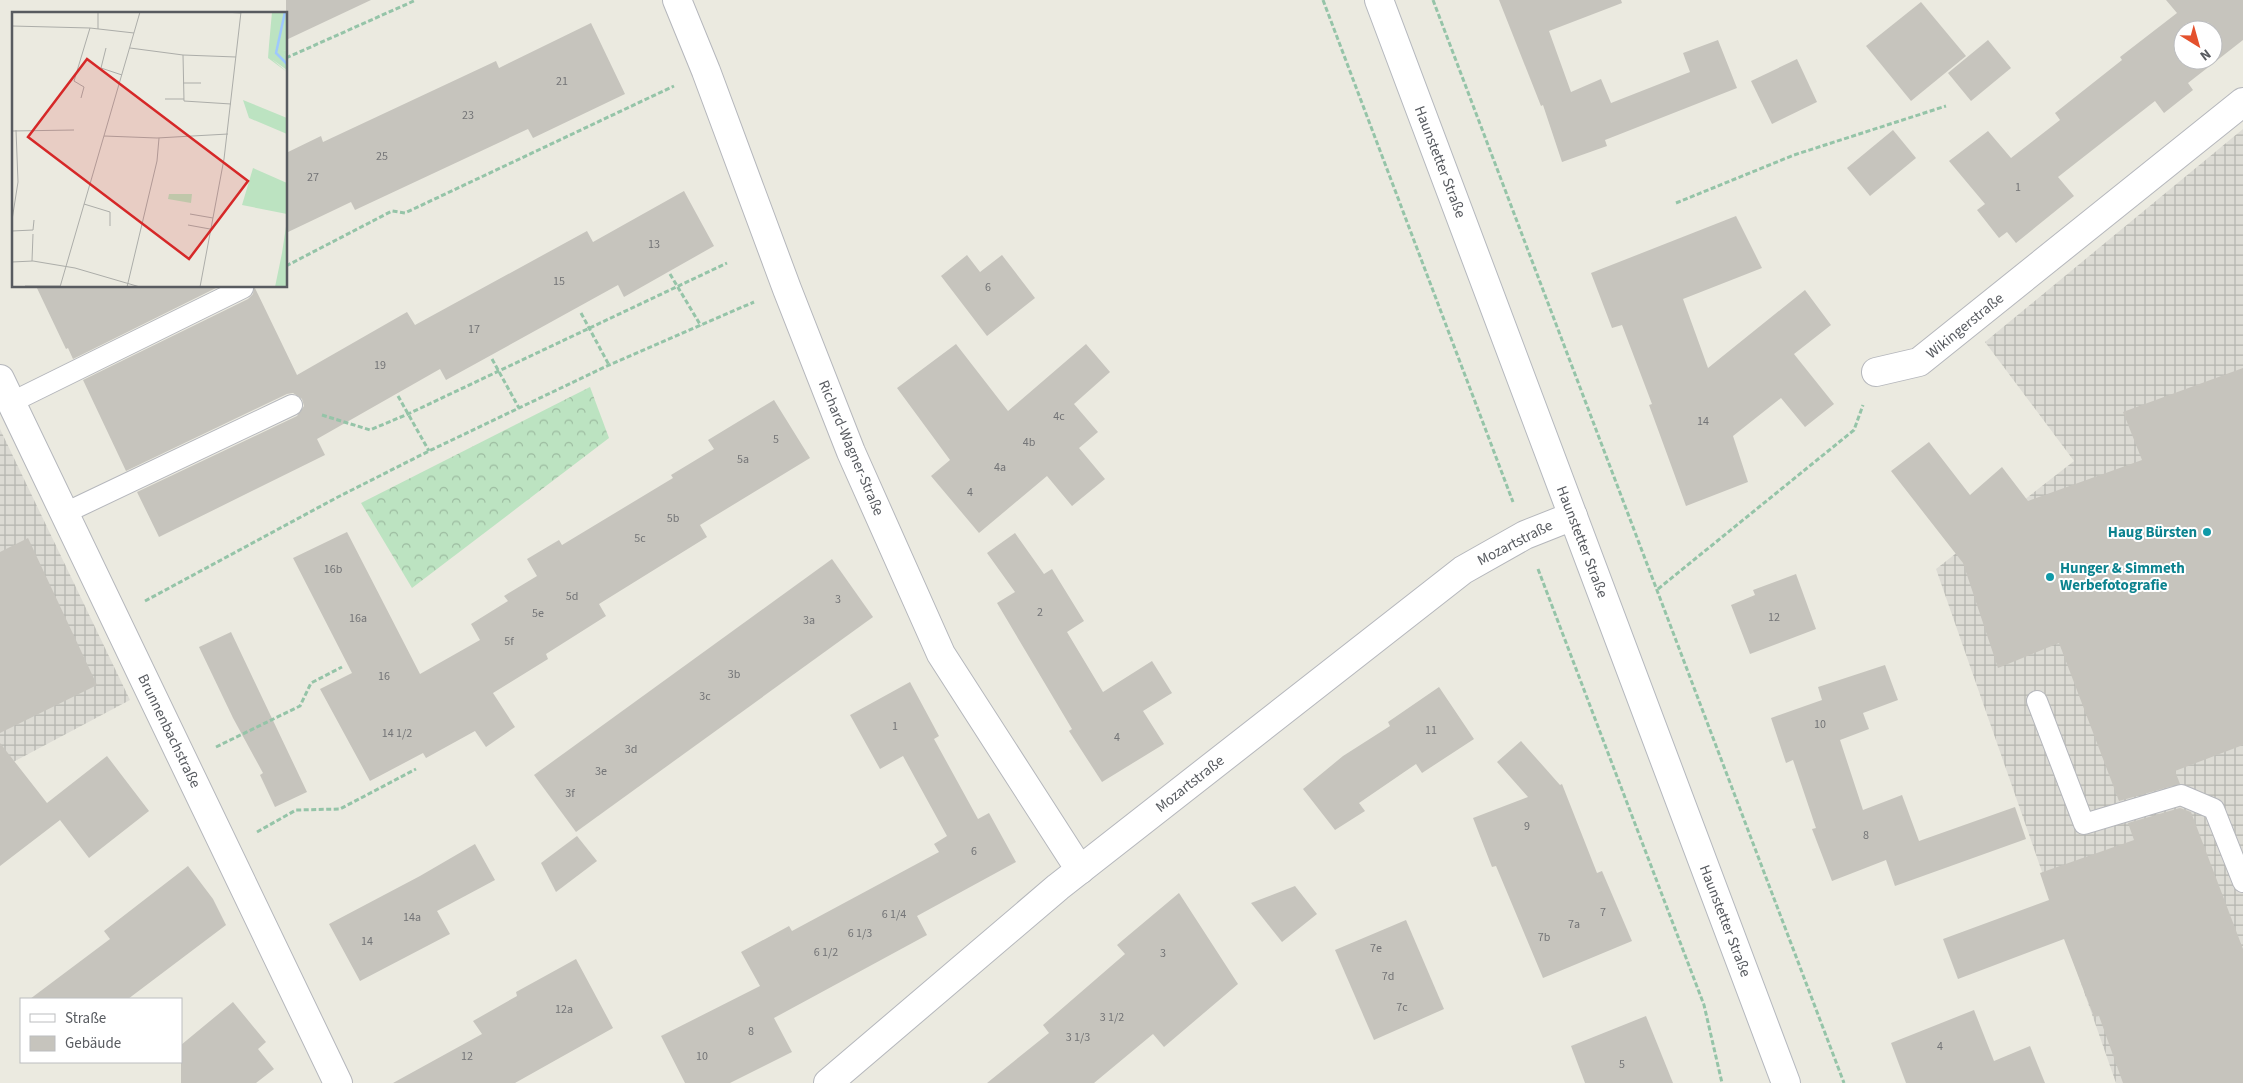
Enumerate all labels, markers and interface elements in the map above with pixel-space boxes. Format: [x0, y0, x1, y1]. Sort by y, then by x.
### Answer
inset map [12, 12, 288, 288]
north arrow [2173, 20, 2223, 70]
text: N [2195, 44, 2215, 65]
house number: 21 [556, 73, 568, 90]
street label: Haunstetter Straße [1409, 103, 1471, 221]
house number: 23 [462, 107, 474, 124]
house number: 25 [376, 148, 388, 165]
house number: 27 [307, 169, 319, 186]
house number: 1 [2015, 179, 2021, 196]
house number: 13 [648, 236, 660, 253]
house number: 15 [553, 273, 565, 290]
house number: 6 [985, 279, 991, 296]
street label: Wikingerstraße [1922, 288, 2008, 364]
house number: 17 [468, 321, 480, 338]
house number: 19 [374, 357, 386, 374]
street label: Richard-Wagner-Straße [813, 377, 889, 519]
house number: 4c [1053, 408, 1065, 425]
house number: 14 [1697, 413, 1709, 430]
house number: 5 [773, 431, 779, 448]
house number: 4b [1023, 434, 1036, 451]
house number: 5a [737, 451, 749, 468]
house number: 4a [994, 459, 1006, 476]
street label: Haunstetter Straße [1551, 483, 1613, 601]
house number: 4 [967, 484, 973, 501]
house number: 5b [667, 510, 680, 527]
street label: Mozartstraße [1474, 515, 1556, 571]
place label: Haug Bürsten [2108, 522, 2197, 543]
marker: Haug Bürsten [2201, 526, 2213, 538]
house number: 5c [634, 530, 646, 547]
place label: Hunger & Simmeth Werbefotografie [2060, 558, 2185, 596]
house number: 16b [324, 561, 343, 578]
marker: Hunger & Simmeth Werbefotografie [2044, 571, 2056, 583]
house number: 5d [566, 588, 578, 605]
house number: 3 [835, 591, 841, 608]
house number: 2 [1037, 604, 1043, 621]
house number: 5e [532, 605, 544, 622]
house number: 12 [1768, 609, 1780, 626]
house number: 16a [349, 610, 367, 627]
house number: 3a [803, 612, 815, 629]
house number: 5f [504, 633, 514, 650]
house number: 3b [728, 666, 741, 683]
house number: 16 [378, 668, 390, 685]
street label: Brunnenbachstraße [132, 670, 206, 792]
house number: 3c [699, 688, 711, 705]
house number: 10 [1814, 716, 1826, 733]
house number: 1 [892, 718, 898, 735]
house number: 11 [1425, 722, 1437, 739]
house number: 14 1/2 [382, 725, 412, 742]
house number: 4 [1114, 729, 1120, 746]
house number: 3d [625, 741, 637, 758]
street label: Mozartstraße [1151, 750, 1229, 818]
house number: 3e [595, 763, 607, 780]
house number: 3f [565, 785, 575, 802]
house number: 9 [1524, 818, 1530, 835]
house number: 8 [1863, 827, 1869, 844]
house number: 6 [971, 843, 977, 860]
street label: Haunstetter Straße [1694, 862, 1756, 980]
house number: 7 [1600, 904, 1606, 921]
house number: 6 1/4 [882, 906, 906, 923]
house number: 14a [403, 909, 421, 926]
house number: 7a [1568, 916, 1580, 933]
house number: 6 1/3 [848, 925, 872, 942]
house number: 7b [1538, 929, 1551, 946]
house number: 14 [361, 933, 373, 950]
house number: 7e [1370, 940, 1382, 957]
house number: 6 1/2 [814, 944, 838, 961]
house number: 3 [1160, 945, 1166, 962]
house number: 7d [1382, 968, 1394, 985]
legend [20, 998, 182, 1063]
house number: 7c [1396, 999, 1408, 1016]
house number: 12a [555, 1001, 573, 1018]
text: Straße [65, 1008, 106, 1029]
house number: 3 1/2 [1100, 1009, 1124, 1026]
house number: 8 [748, 1023, 754, 1040]
house number: 3 1/3 [1066, 1029, 1090, 1046]
text: Gebäude [65, 1033, 121, 1054]
house number: 4 [1937, 1038, 1943, 1055]
house number: 12 [461, 1048, 473, 1065]
house number: 10 [696, 1048, 708, 1065]
house number: 5 [1619, 1056, 1625, 1073]

